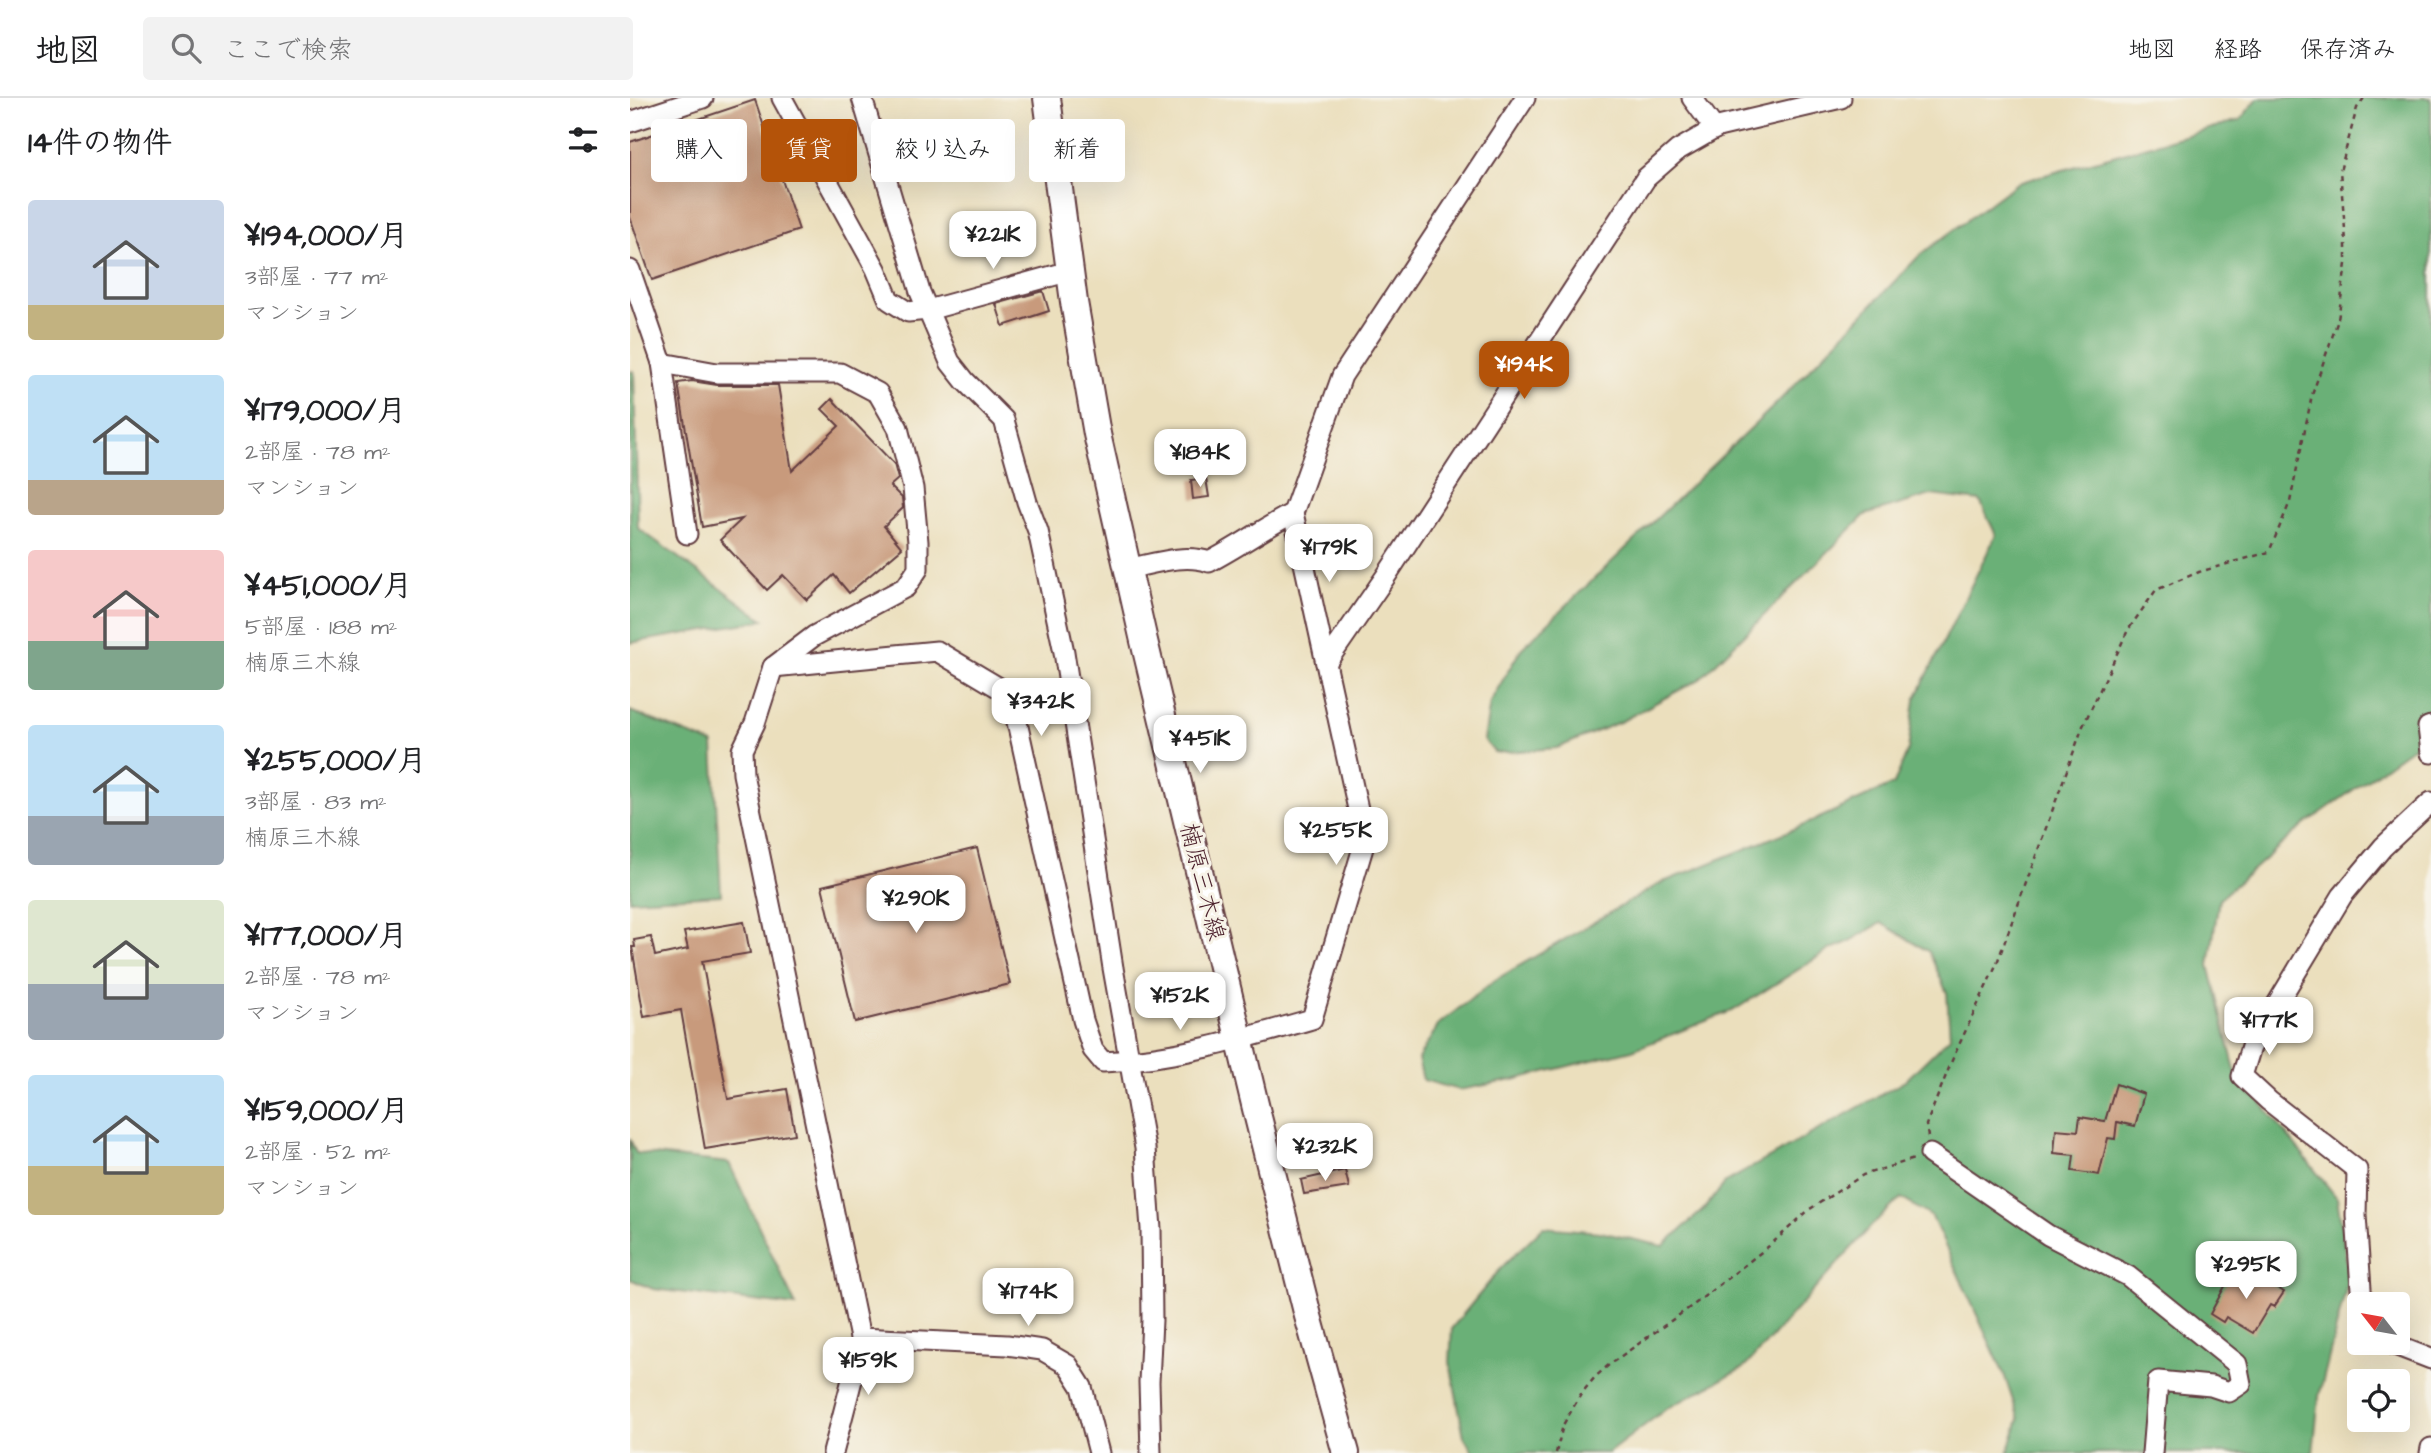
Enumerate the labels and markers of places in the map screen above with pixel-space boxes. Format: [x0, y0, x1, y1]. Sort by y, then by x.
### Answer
pin: ¥221K [944, 212, 1042, 271]
pin: ¥194K [1475, 342, 1573, 401]
pin: ¥184K [1151, 430, 1249, 489]
pin: ¥179K [1280, 524, 1378, 584]
pin: ¥342K [992, 678, 1090, 738]
pin: ¥451K [1151, 716, 1249, 775]
pin: ¥255K [1287, 808, 1385, 867]
pin: ¥290K [867, 876, 965, 935]
pin: ¥152K [1131, 972, 1229, 1032]
pin: ¥177K [2220, 998, 2318, 1057]
pin: ¥232K [1276, 1124, 1374, 1183]
pin: ¥295K [2197, 1242, 2295, 1301]
pin: ¥174K [979, 1268, 1077, 1328]
pin: ¥159K [819, 1338, 917, 1397]

